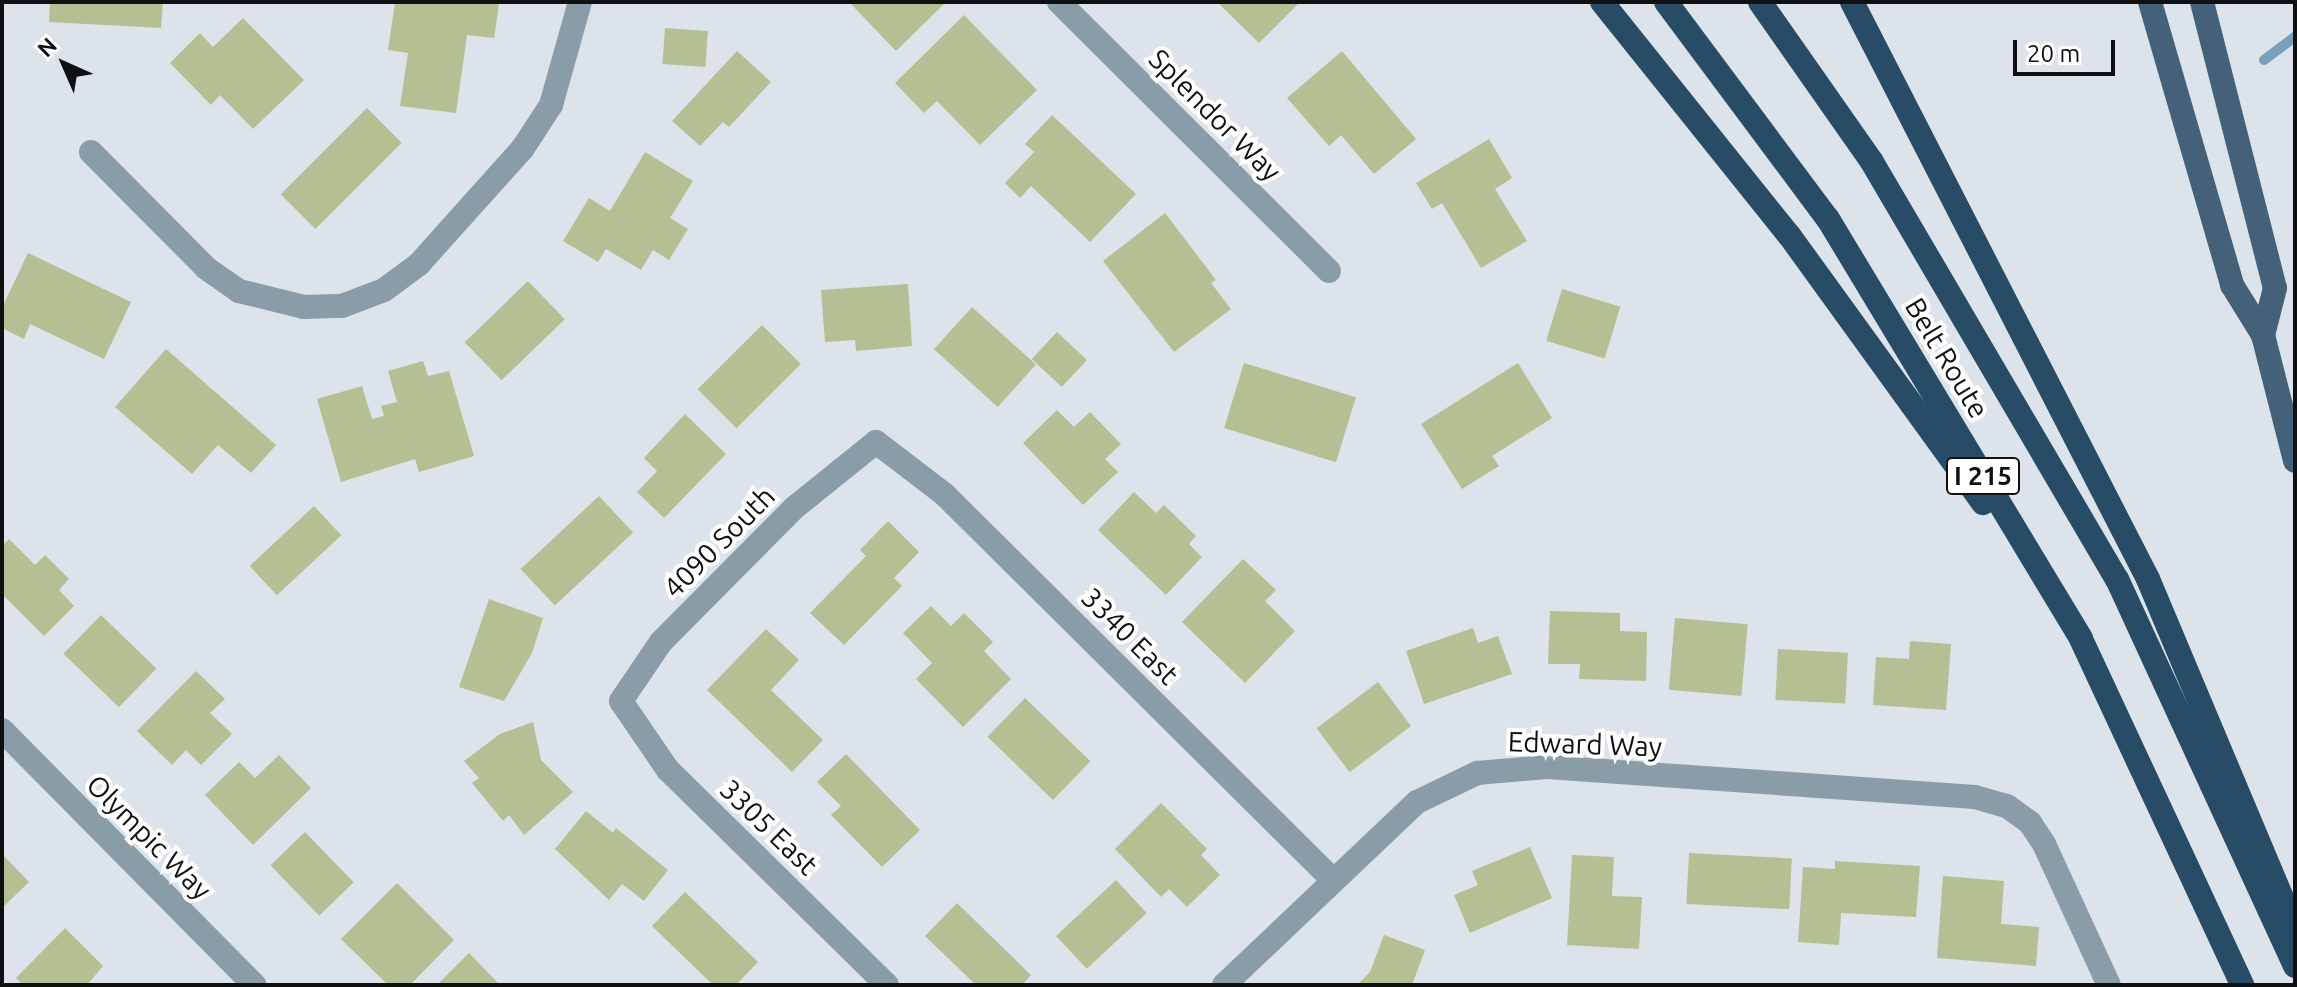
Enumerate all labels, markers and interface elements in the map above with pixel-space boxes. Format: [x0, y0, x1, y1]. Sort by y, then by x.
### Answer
north arrow [24, 24, 104, 104]
scale bar [2017, 24, 2119, 74]
text: N [32, 32, 61, 61]
text: 20 m [2027, 40, 2080, 67]
street label: Splendor Way [1142, 42, 1288, 188]
street label: Belt Route [1898, 292, 1996, 424]
road number: I 215 [1945, 454, 2021, 498]
street label: 4090 South [656, 479, 782, 605]
street label: 3340 East [1075, 581, 1185, 691]
street label: Edward Way [1507, 725, 1663, 763]
street label: Olympic Way [80, 768, 218, 906]
street label: 3305 East [713, 772, 825, 882]

